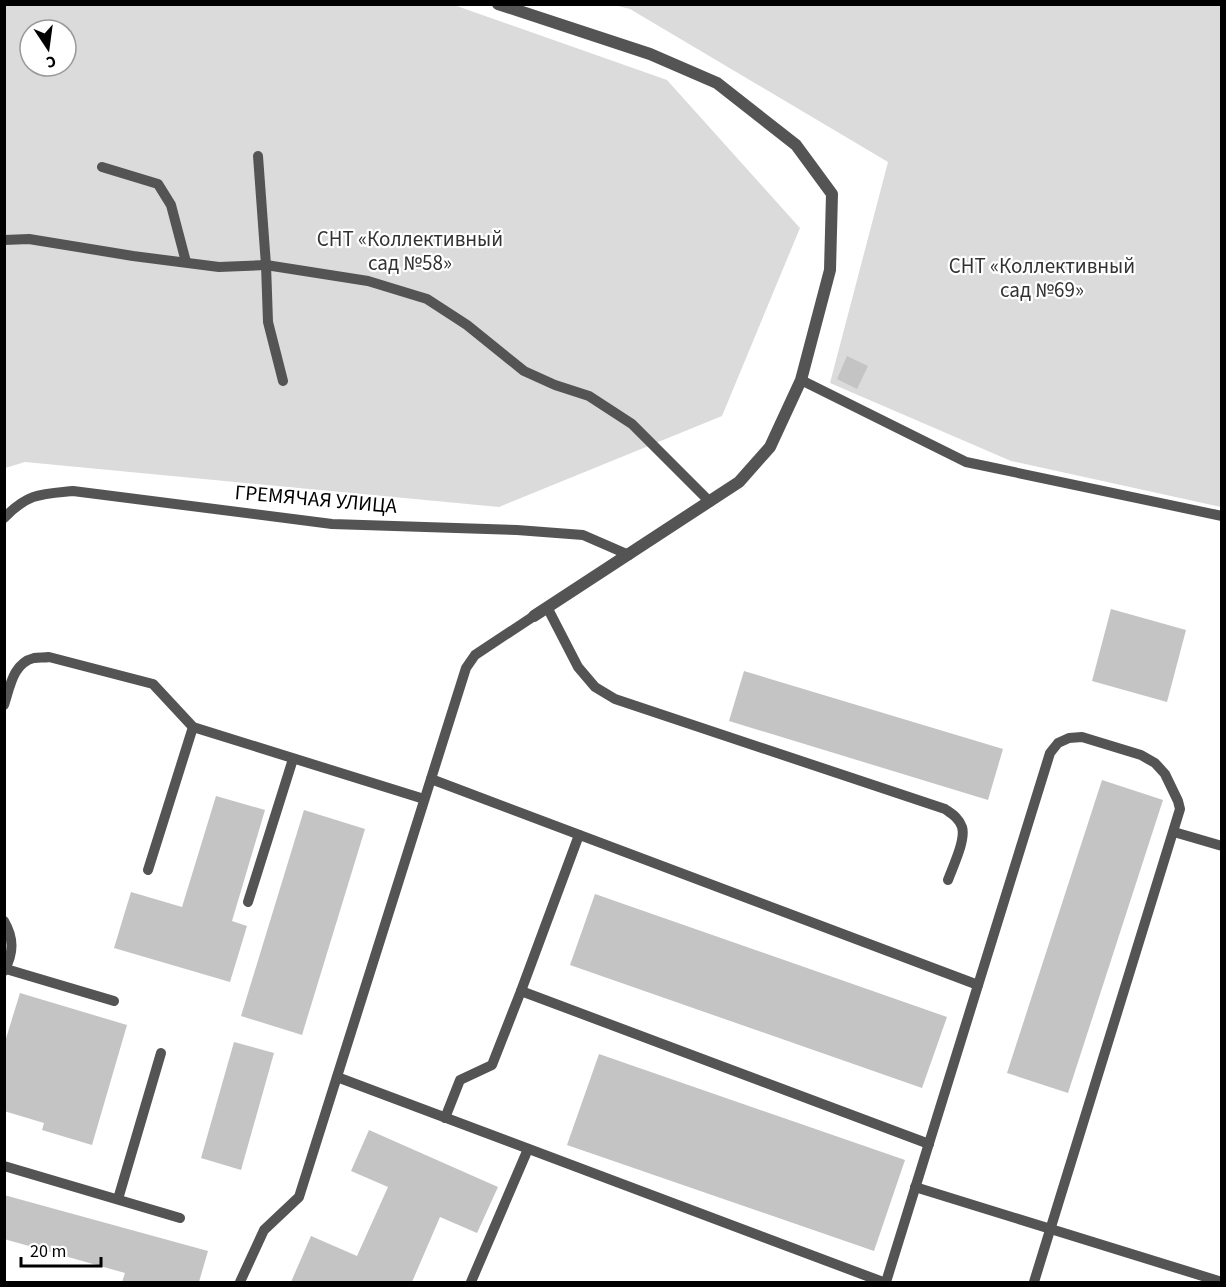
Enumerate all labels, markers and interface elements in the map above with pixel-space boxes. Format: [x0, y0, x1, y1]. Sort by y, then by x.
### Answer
north arrow [18, 18, 78, 78]
text: С [44, 50, 58, 73]
park label: СНТ «Коллективный сад №58» [317, 224, 503, 278]
park label: СНТ «Коллективный сад №69» [949, 251, 1135, 305]
street label: ГРЕМЯЧАЯ УЛИЦА [234, 477, 399, 521]
scale bar [21, 1230, 100, 1268]
text: 20 m [30, 1239, 66, 1264]

